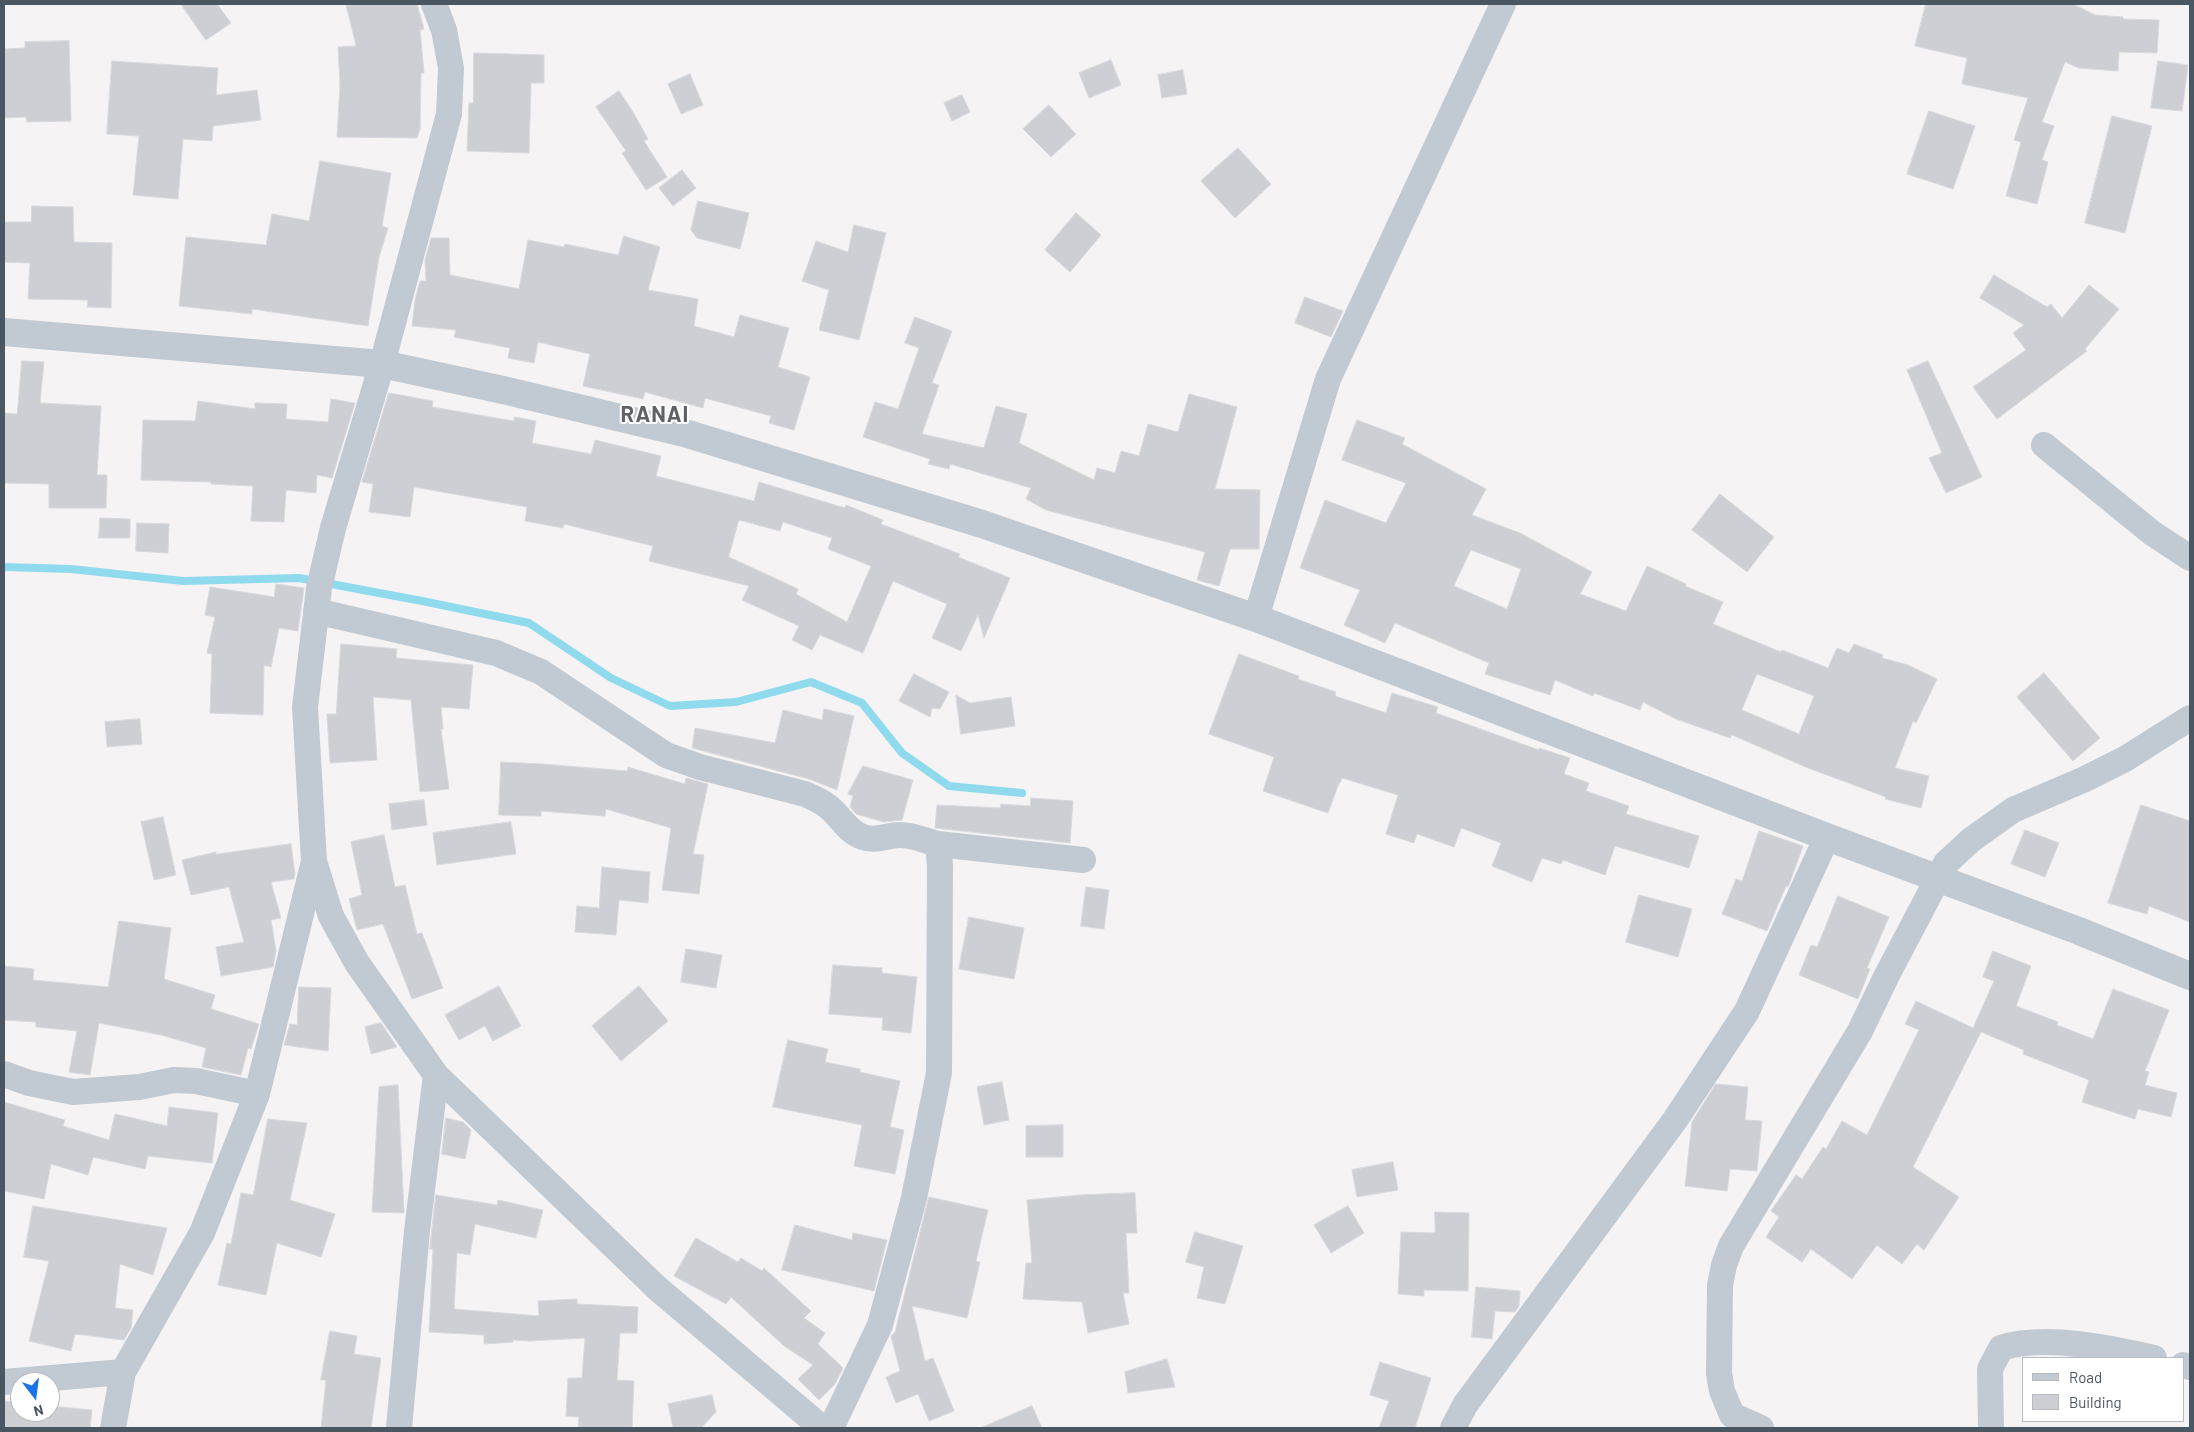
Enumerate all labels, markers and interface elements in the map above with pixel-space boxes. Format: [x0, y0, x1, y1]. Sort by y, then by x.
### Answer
district label: RANAI [620, 402, 690, 428]
legend [2022, 1357, 2184, 1422]
text: Road [2069, 1368, 2102, 1386]
north arrow [10, 1372, 60, 1422]
text: Building [2069, 1393, 2122, 1411]
text: N [32, 1402, 45, 1420]

